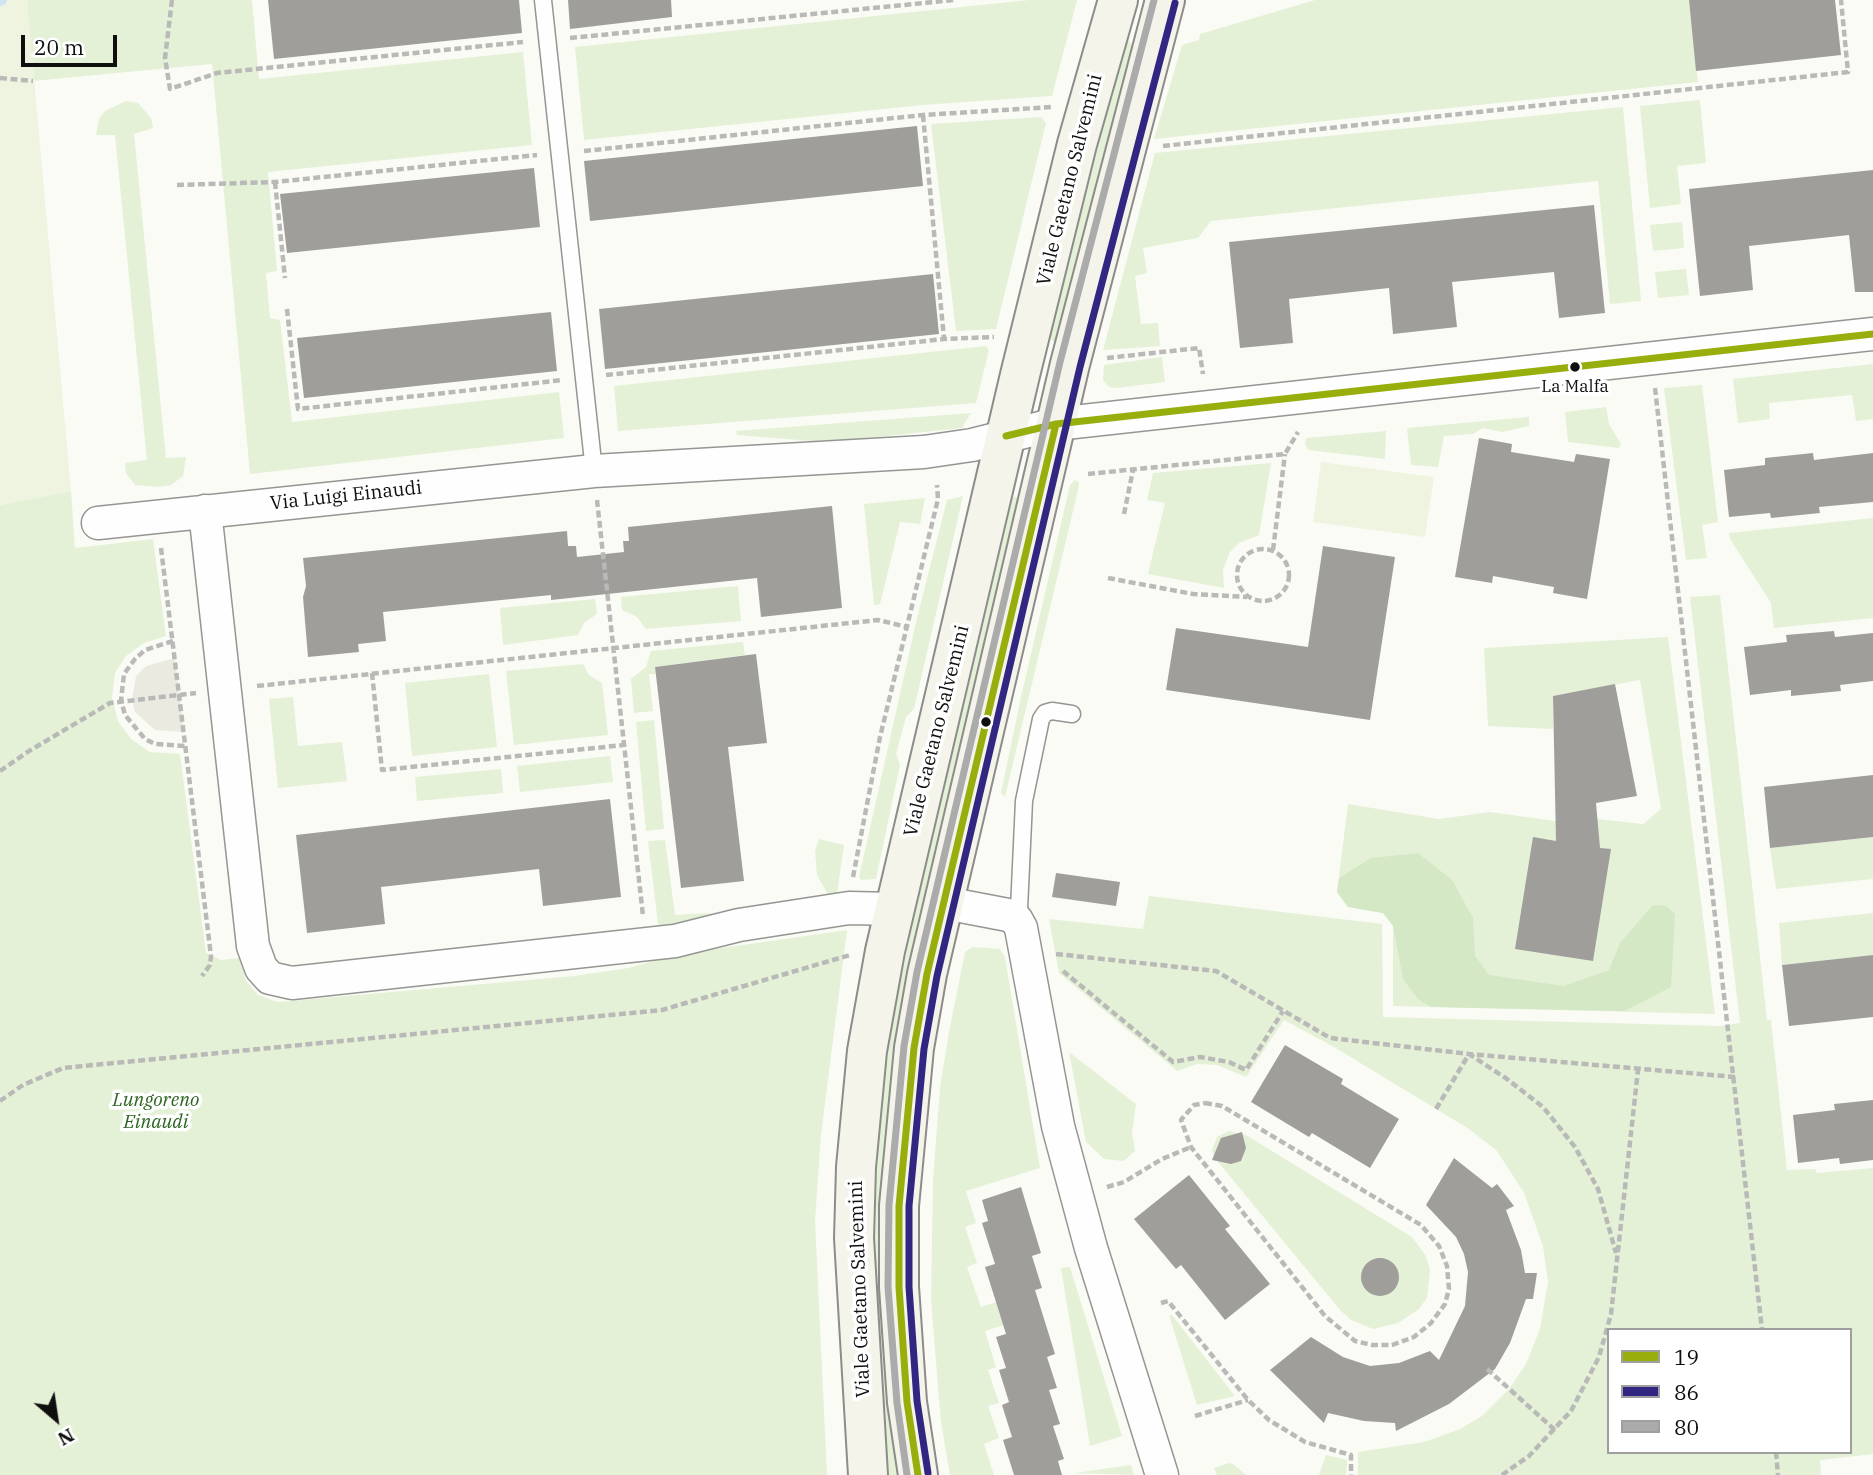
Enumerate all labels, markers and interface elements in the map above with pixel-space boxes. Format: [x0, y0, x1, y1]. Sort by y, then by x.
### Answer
scale bar [24, 21, 121, 65]
text: 20 m [34, 33, 84, 61]
street label: Viale Gaetano Salvemini [1033, 72, 1107, 288]
marker: La Malfa [1568, 360, 1582, 374]
place label: La Malfa [1541, 377, 1609, 397]
street label: Via Luigi Einaudi [269, 477, 423, 515]
street label: Viale Gaetano Salvemini [900, 623, 974, 839]
unlabelled marker [979, 715, 993, 729]
park label: Lungoreno Einaudi [113, 1090, 199, 1134]
street label: Viale Gaetano Salvemini [845, 1180, 875, 1398]
legend [1607, 1328, 1852, 1454]
text: 19 [1674, 1343, 1699, 1371]
text: 86 [1674, 1378, 1699, 1406]
north arrow [21, 1384, 91, 1454]
text: 80 [1674, 1413, 1699, 1441]
text: N [54, 1423, 79, 1452]

